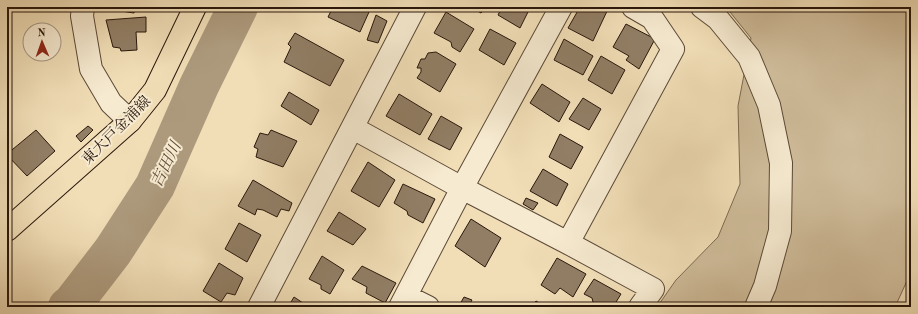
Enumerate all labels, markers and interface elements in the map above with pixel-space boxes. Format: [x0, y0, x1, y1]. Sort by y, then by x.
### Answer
north arrow [22, 22, 62, 62]
text: N [37, 28, 47, 39]
street label: 東大戸金浦線 [79, 93, 154, 168]
water label: 吉田川 [147, 137, 185, 190]

